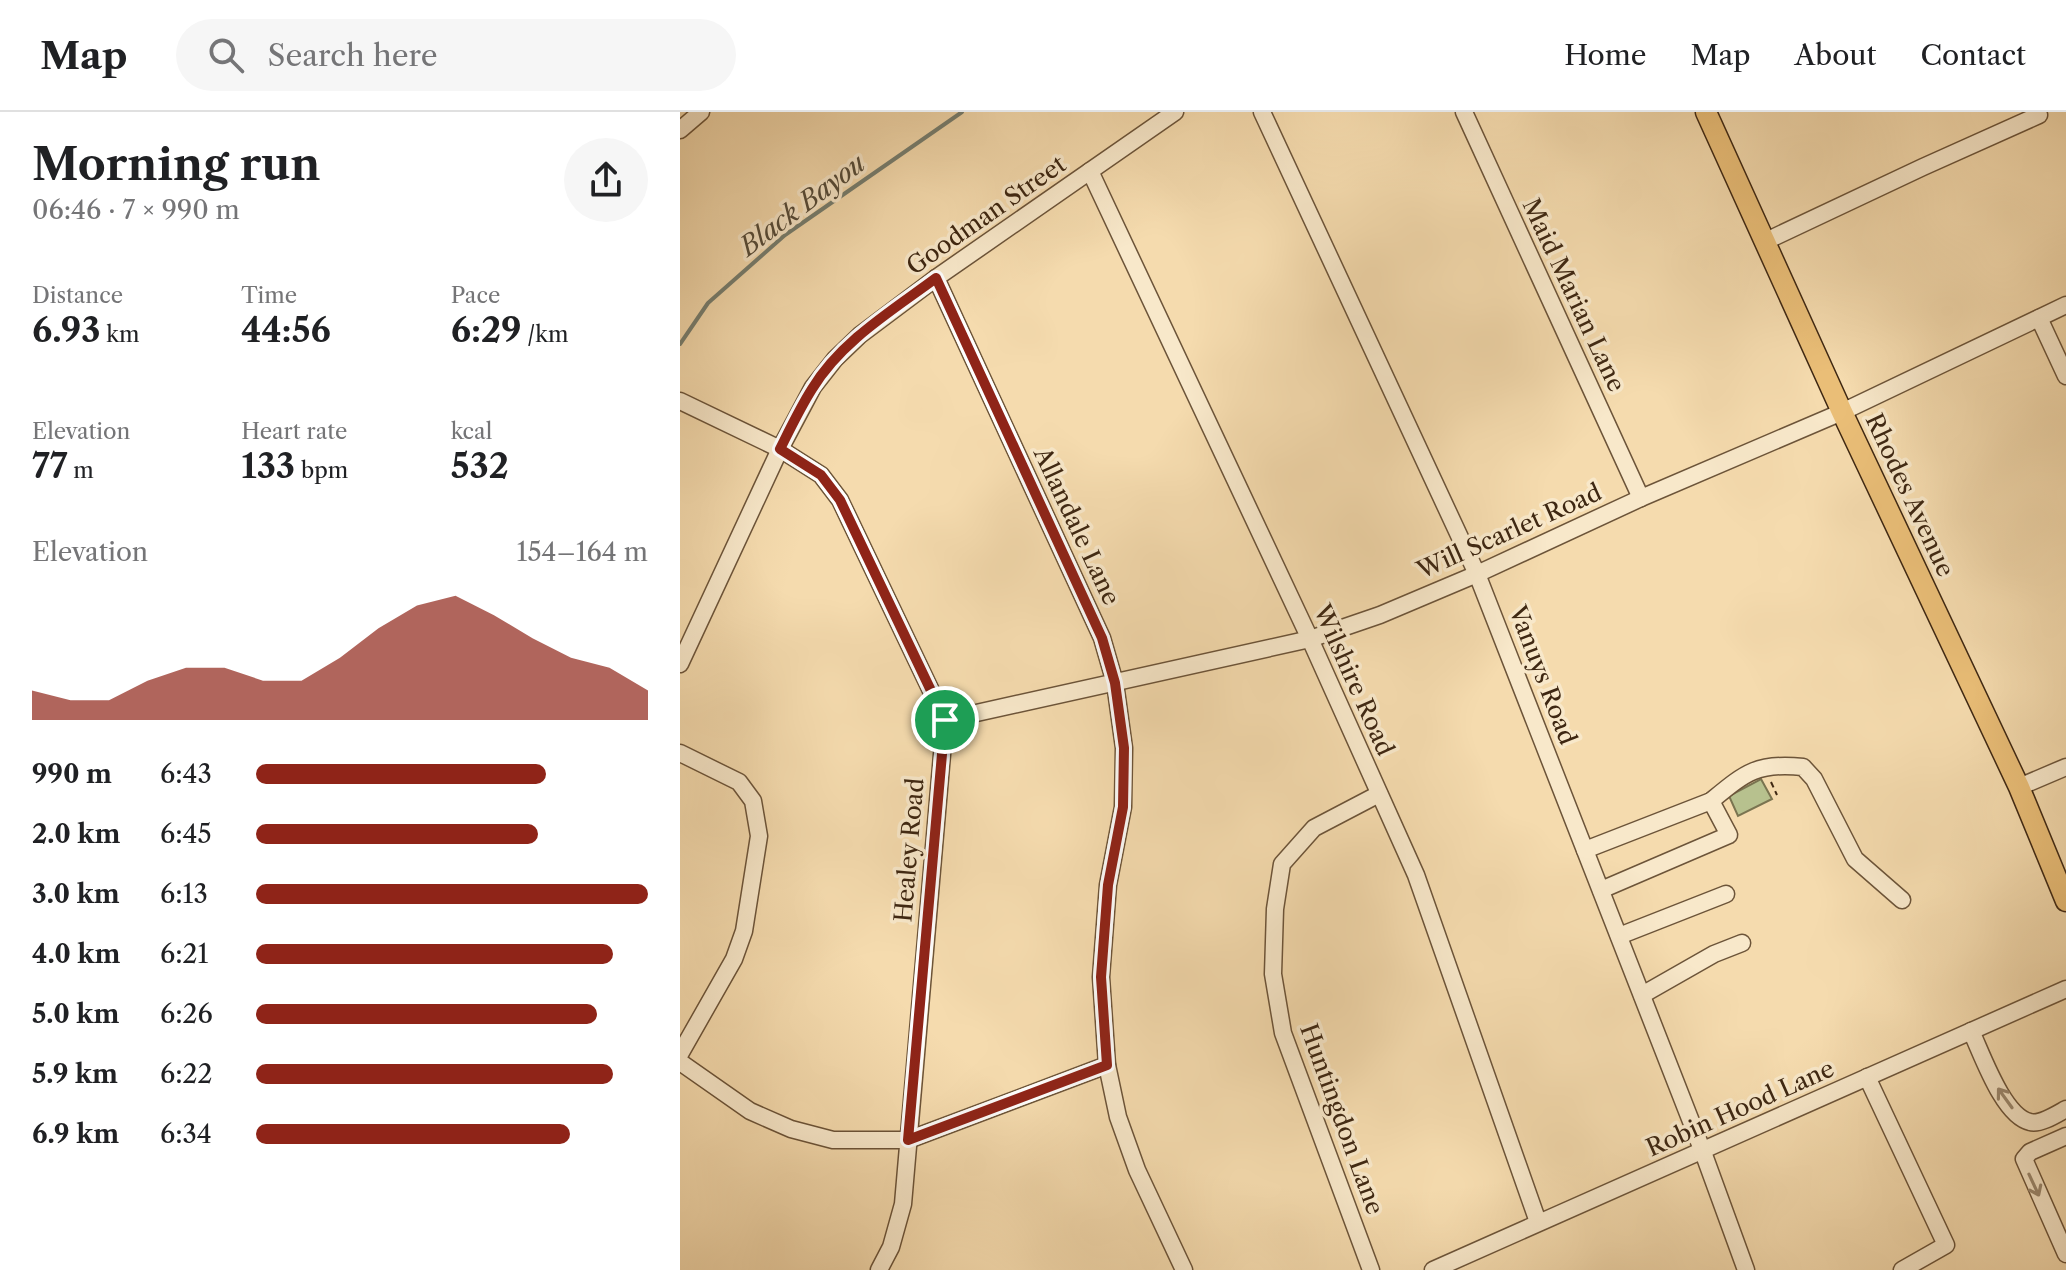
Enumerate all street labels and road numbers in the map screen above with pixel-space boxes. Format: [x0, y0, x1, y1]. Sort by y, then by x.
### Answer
street label: Goodman Street [901, 149, 1072, 281]
street label: Maid Marian Lane [1516, 194, 1632, 396]
street label: Rhodes Avenue [1860, 409, 1960, 581]
street label: Allandale Lane [1027, 442, 1126, 610]
street label: Will Scarlet Road [1411, 477, 1606, 585]
street label: Wilshire Road [1307, 599, 1400, 760]
street label: Vanuys Road [1503, 600, 1583, 749]
street label: Healey Road [888, 776, 930, 923]
street label: Huntingdon Lane [1294, 1020, 1390, 1218]
street label: Robin Hood Lane [1642, 1054, 1838, 1162]

